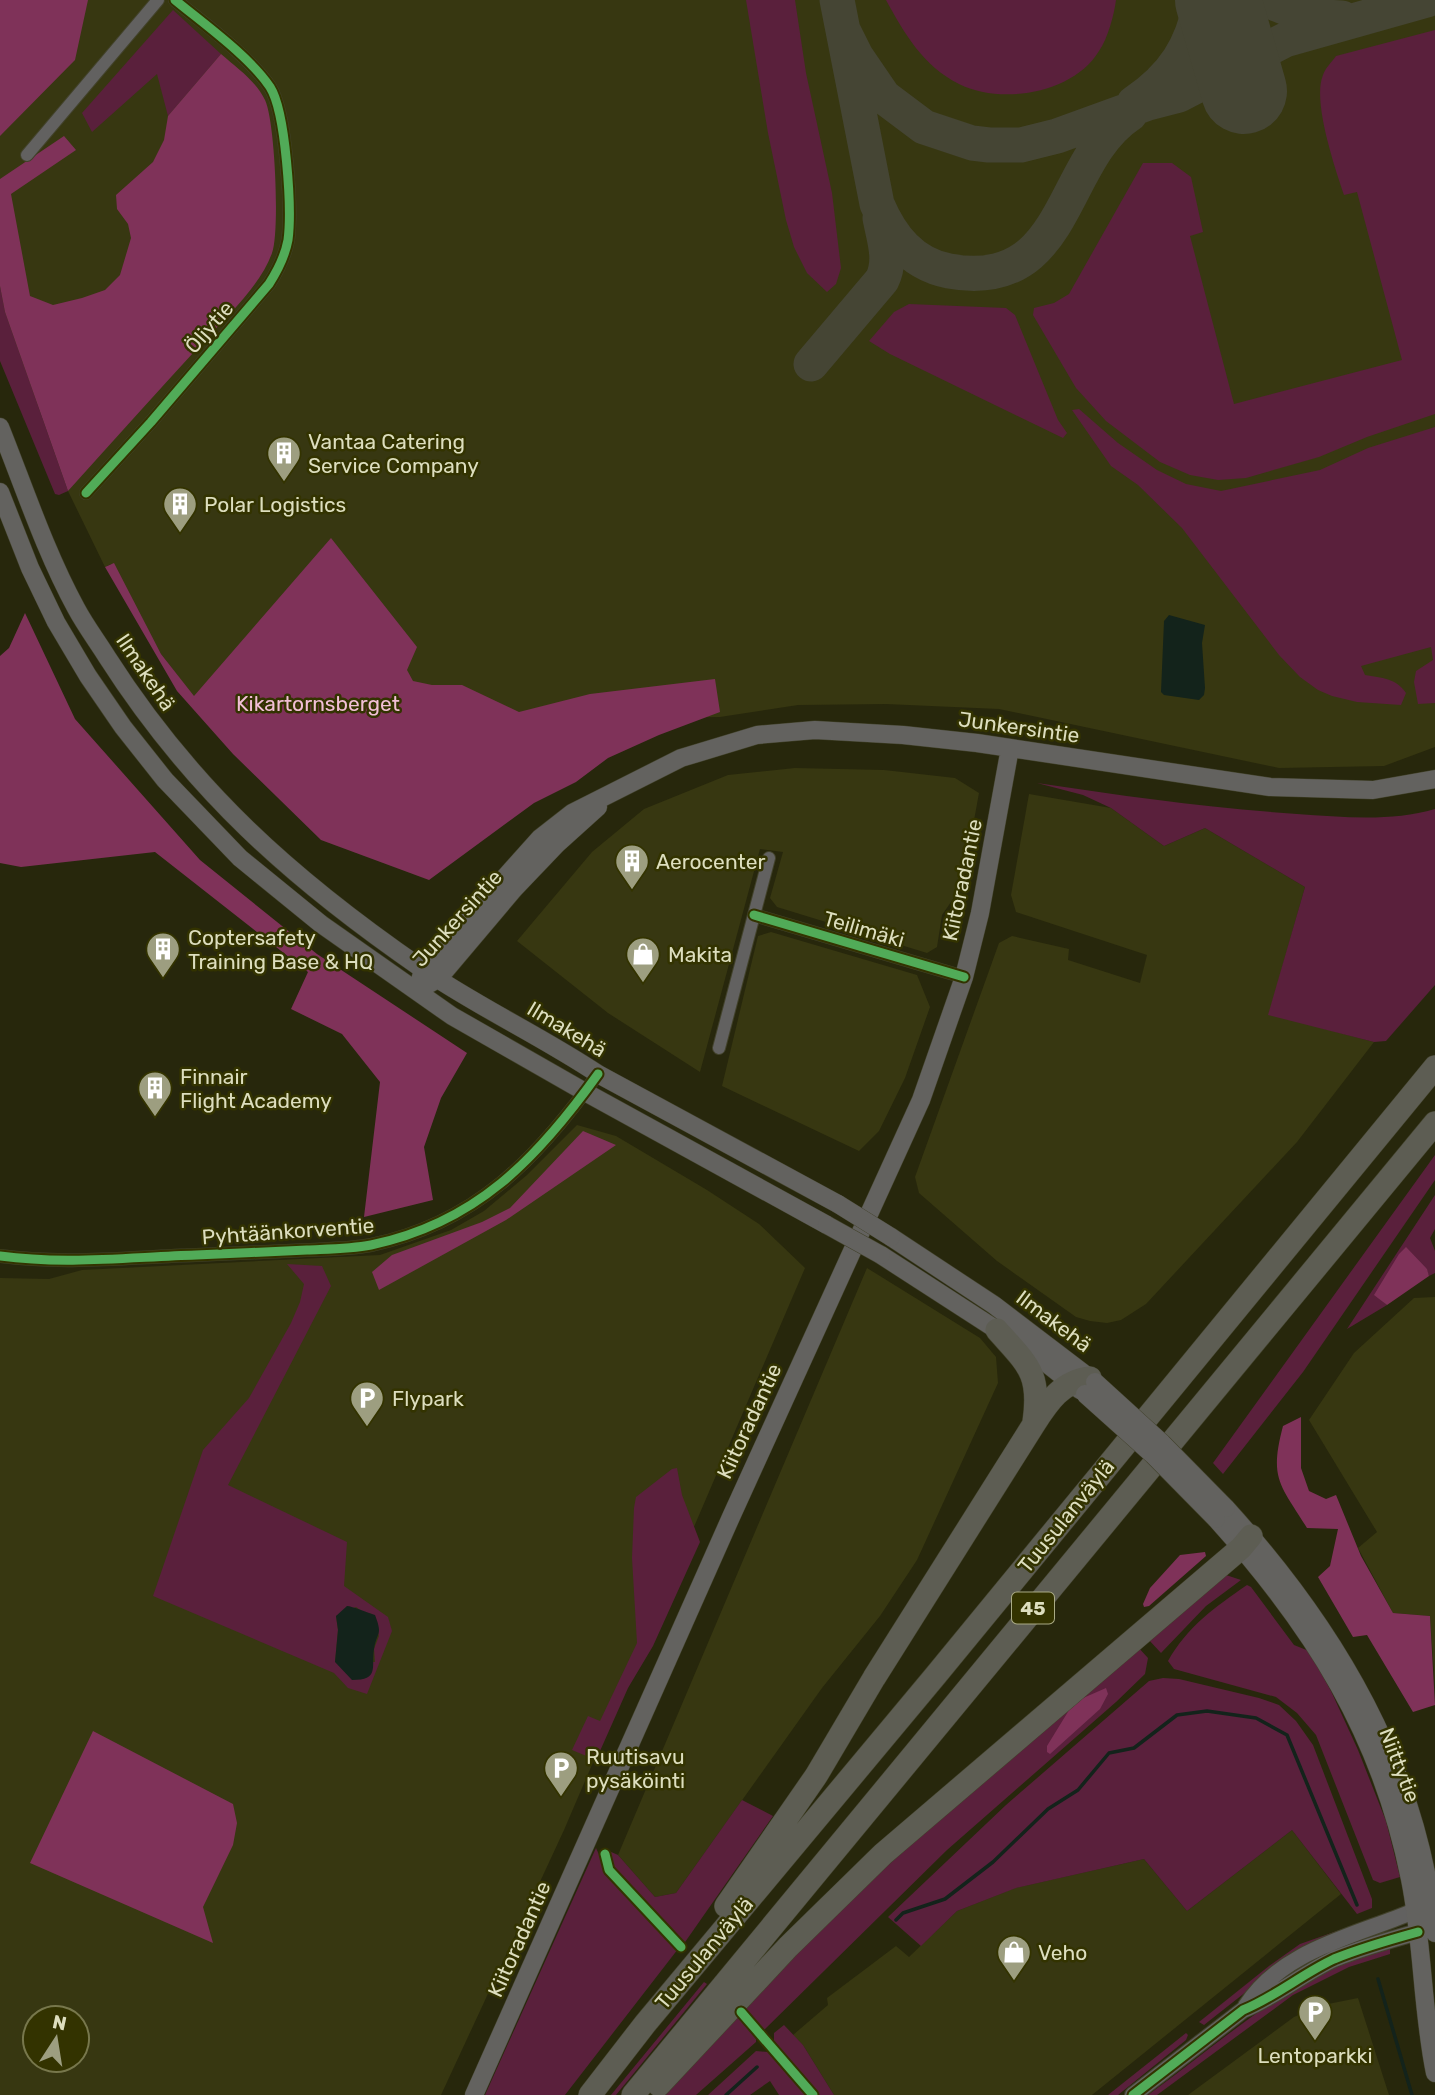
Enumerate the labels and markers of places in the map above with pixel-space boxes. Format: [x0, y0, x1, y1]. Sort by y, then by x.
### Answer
place label: Vantaa Catering Service Company [308, 429, 479, 478]
building icon: Vantaa Catering Service Company [265, 434, 303, 483]
building icon: Polar Logistics [161, 485, 199, 534]
place label: Polar Logistics [204, 492, 346, 517]
building icon: Aerocenter [613, 842, 651, 891]
place label: Aerocenter [656, 849, 765, 874]
place label: Coptersafety Training Base & HQ [188, 925, 373, 974]
building icon: Coptersafety Training Base & HQ [144, 930, 182, 979]
shop icon: Makita [624, 935, 662, 984]
place label: Makita [668, 942, 732, 967]
place label: Finnair Flight Academy [180, 1064, 332, 1113]
building icon: Finnair Flight Academy [136, 1069, 174, 1118]
parking icon: Flypark [348, 1379, 386, 1428]
place label: Flypark [392, 1386, 464, 1411]
place label: Ruutisavu pysäköinti [586, 1744, 685, 1793]
parking icon: Ruutisavu pysäköinti [542, 1749, 580, 1798]
shop icon: Veho [995, 1933, 1033, 1982]
place label: Veho [1038, 1940, 1087, 1965]
parking icon: Lentoparkki [1296, 1993, 1334, 2042]
place label: Lentoparkki [1257, 2043, 1373, 2068]

